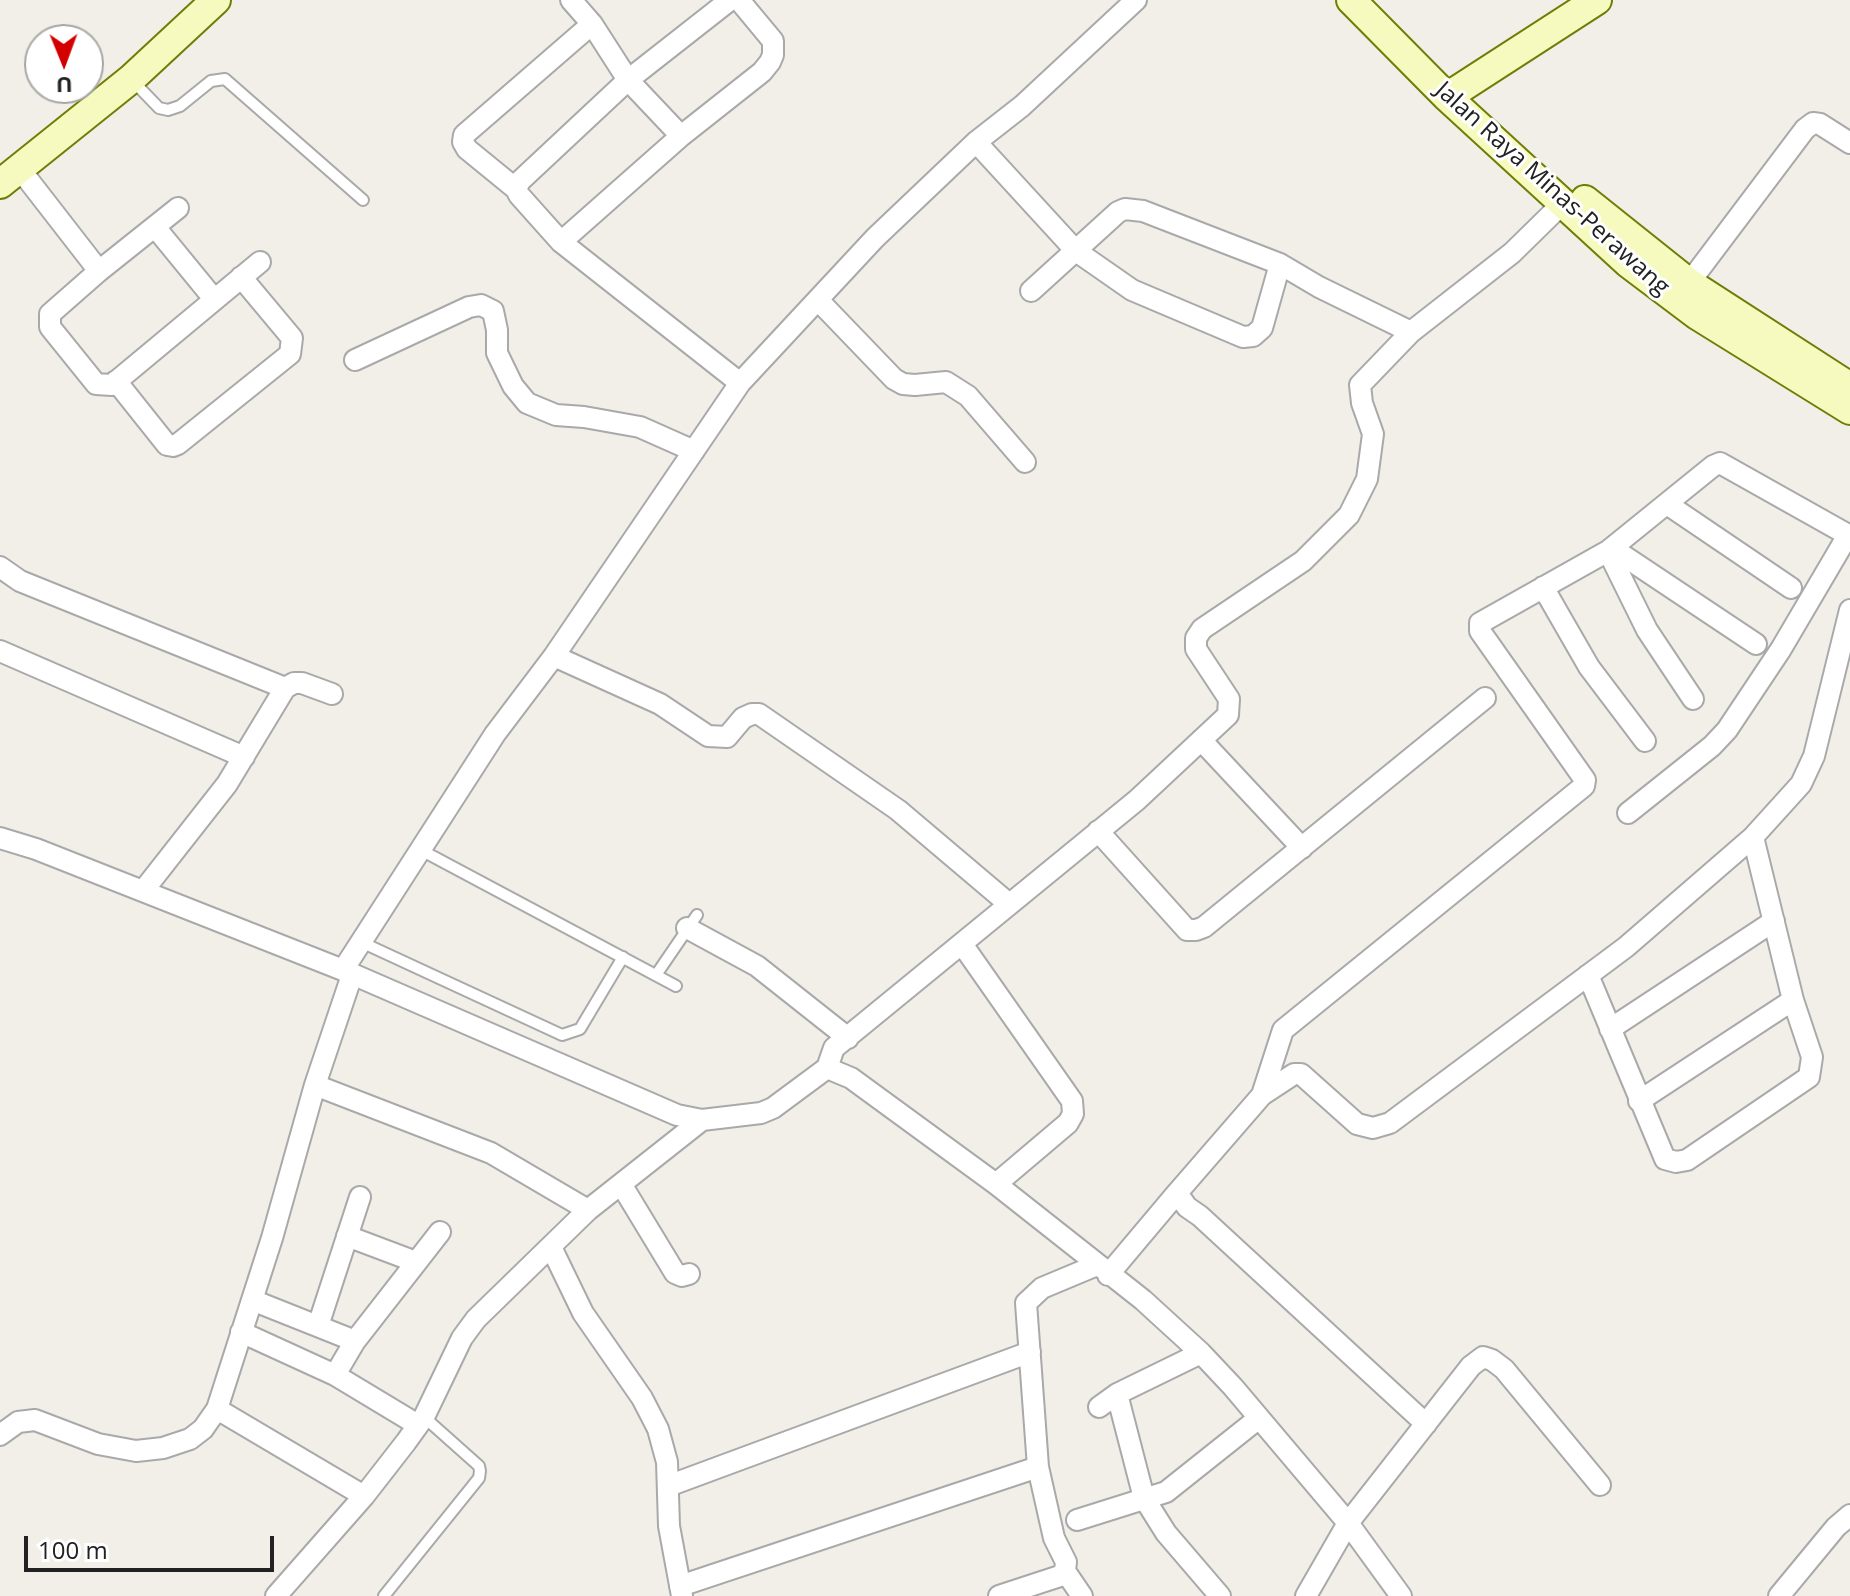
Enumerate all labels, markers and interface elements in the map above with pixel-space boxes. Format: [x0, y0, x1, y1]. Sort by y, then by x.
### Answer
north arrow [24, 24, 104, 104]
text: U [56, 71, 73, 101]
street label: Jalan Raya Minas-Perawang [1429, 76, 1675, 302]
scale bar [28, 1520, 278, 1570]
text: 100 m [38, 1533, 108, 1566]

